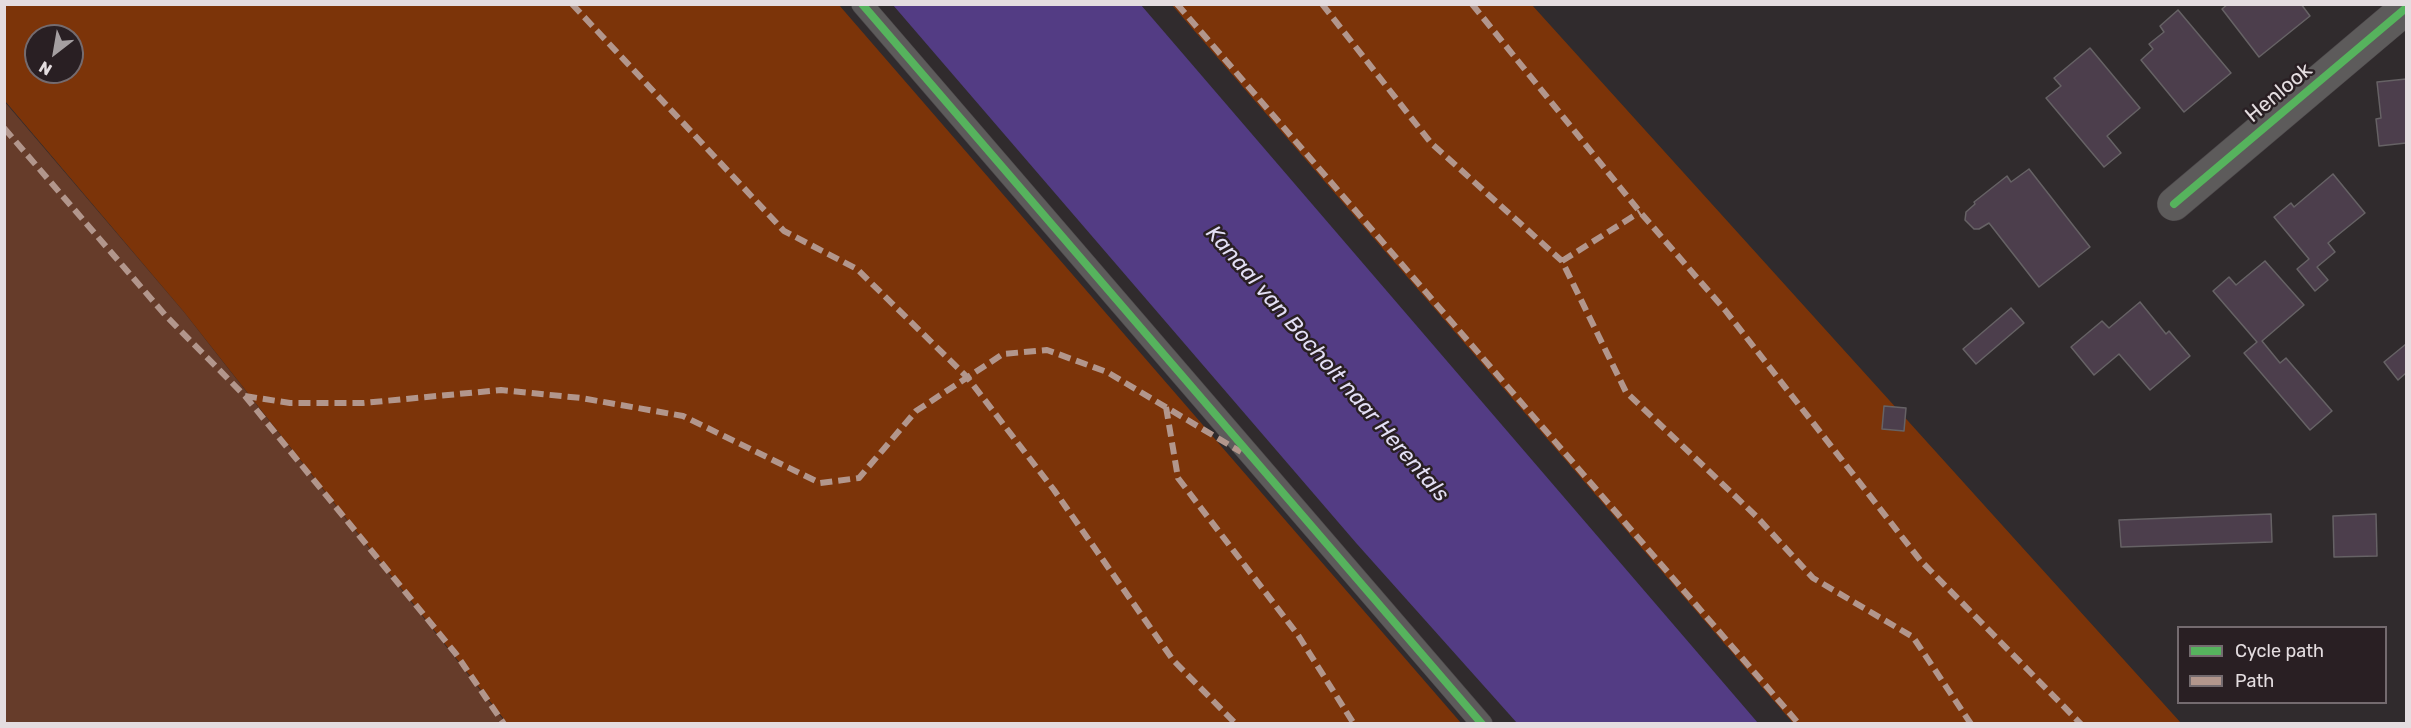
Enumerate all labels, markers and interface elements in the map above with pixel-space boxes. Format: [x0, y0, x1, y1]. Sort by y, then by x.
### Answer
north arrow [24, 24, 84, 84]
text: N [36, 57, 55, 79]
street label: Henlook [2240, 58, 2318, 128]
water label: Kanaal van Bocholt naar Herentals [1200, 221, 1454, 507]
legend [2177, 626, 2387, 704]
text: Cycle path [2235, 640, 2324, 662]
text: Path [2235, 670, 2274, 692]

